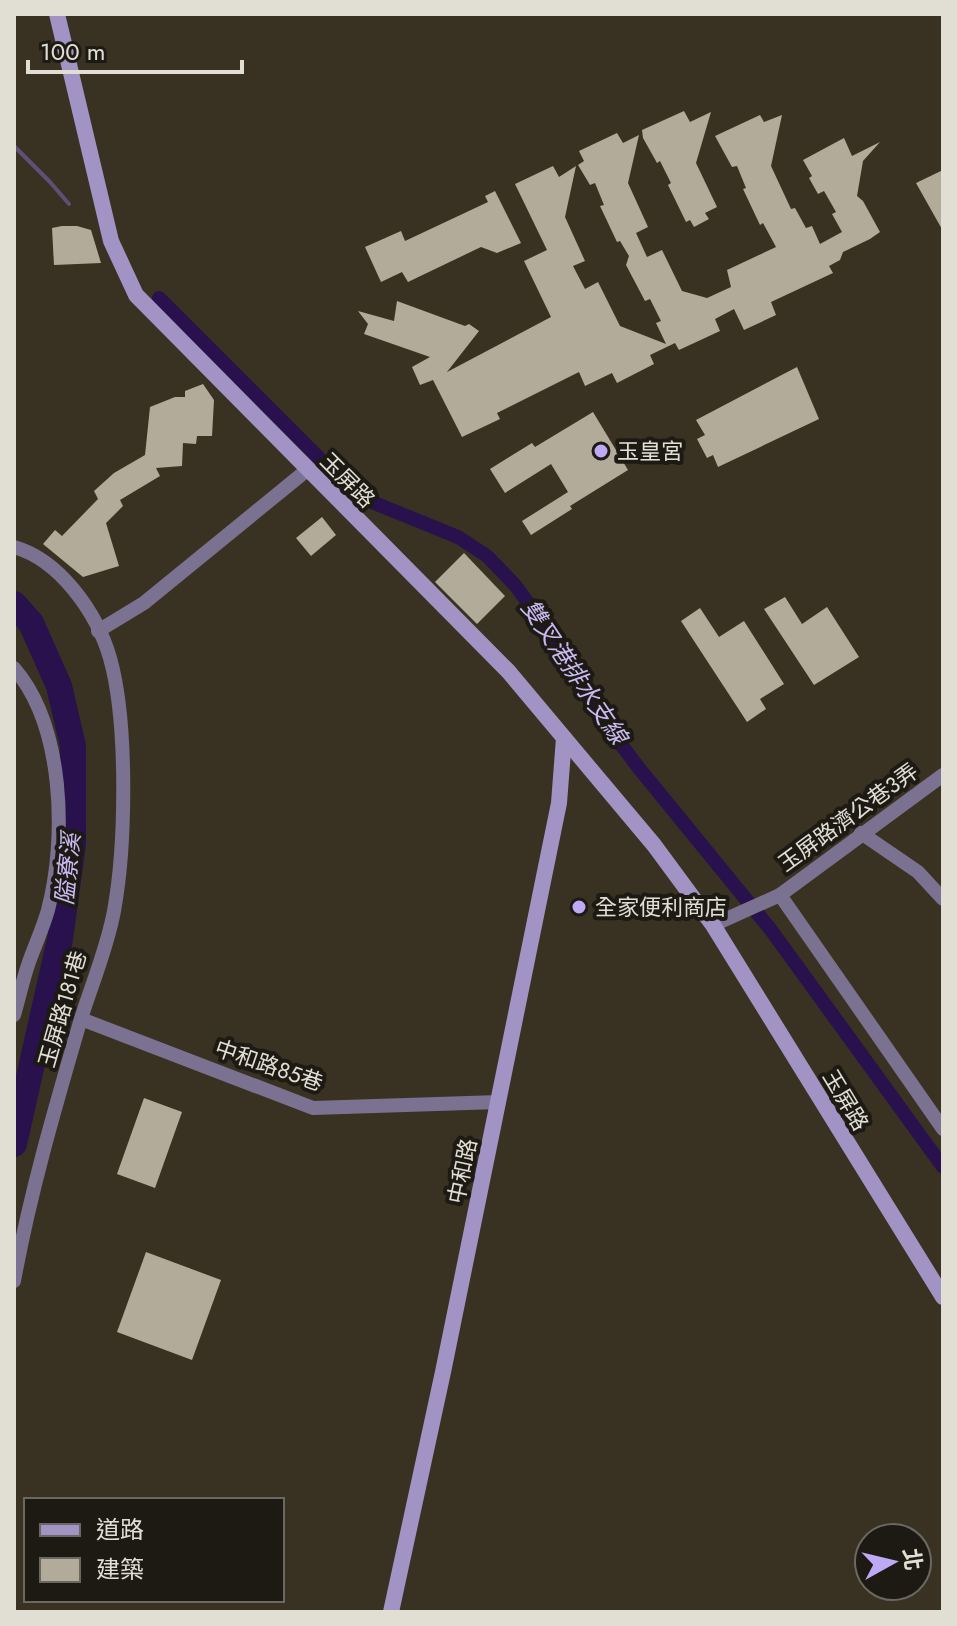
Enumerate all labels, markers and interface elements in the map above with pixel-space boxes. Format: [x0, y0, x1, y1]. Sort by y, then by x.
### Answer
scale bar [28, 24, 242, 74]
text: 100 m [40, 34, 106, 69]
place label: 玉皇宮 [617, 435, 683, 467]
marker: 玉皇宮 [592, 442, 610, 460]
street label: 玉屏路 [313, 445, 383, 515]
water label: 雙叉港排水支線 [513, 592, 638, 754]
street label: 玉屏路濟公巷3弄 [771, 755, 925, 879]
water label: 隘寮溪 [46, 828, 89, 907]
place label: 全家便利商店 [595, 891, 727, 923]
marker: 全家便利商店 [570, 898, 588, 916]
street label: 玉屏路181巷 [30, 947, 94, 1071]
street label: 中和路85巷 [211, 1032, 327, 1098]
street label: 玉屏路 [815, 1063, 877, 1137]
street label: 中和路 [439, 1135, 485, 1207]
legend [24, 1498, 284, 1602]
text: 道路 [96, 1512, 144, 1547]
north arrow [853, 1522, 933, 1602]
text: 北 [895, 1546, 930, 1572]
text: 建築 [96, 1552, 144, 1587]

